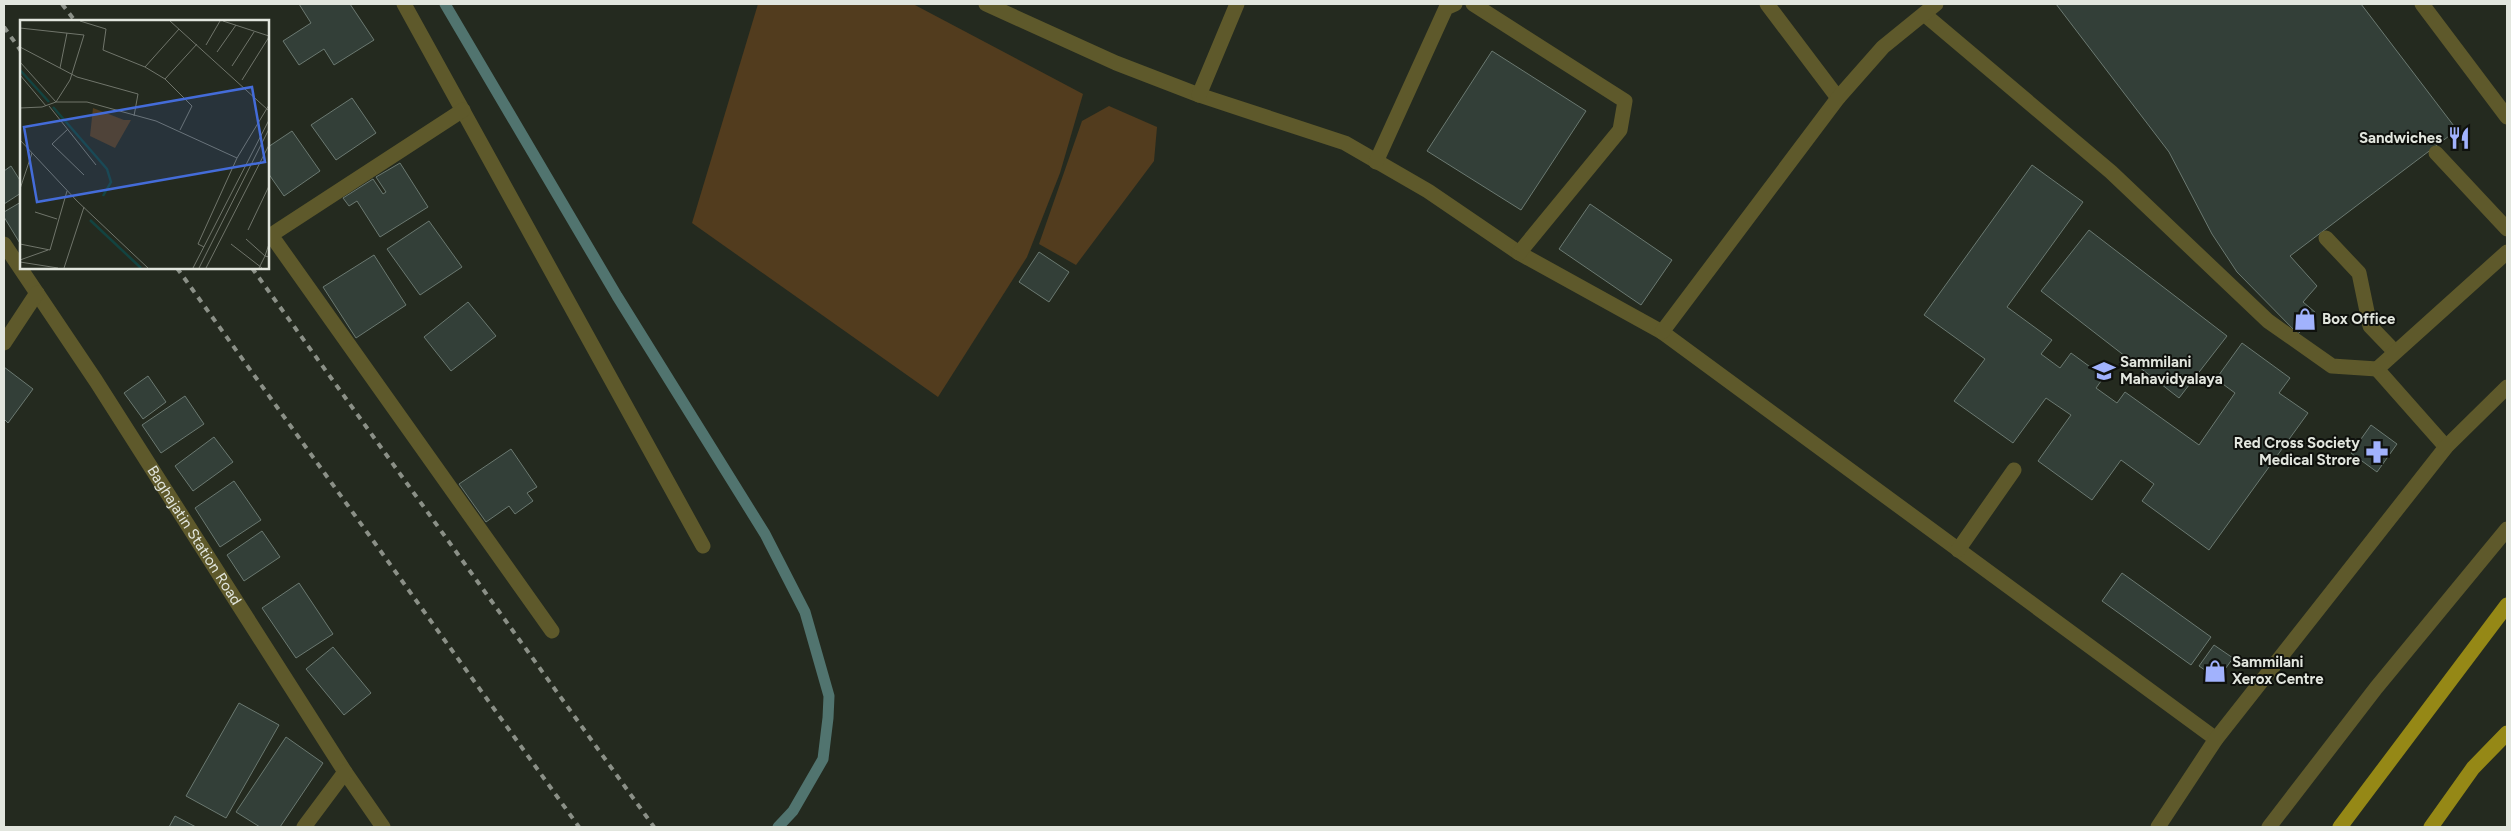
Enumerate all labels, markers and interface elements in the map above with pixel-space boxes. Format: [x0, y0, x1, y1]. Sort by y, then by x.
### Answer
inset map [20, 20, 269, 269]
restaurant icon: Sandwiches [2446, 125, 2472, 151]
place label: Sandwiches [2359, 129, 2442, 147]
shop icon: Box Office [2292, 306, 2318, 332]
place label: Box Office [2322, 310, 2396, 328]
place label: Sammilani Mahavidyalaya [2120, 353, 2223, 388]
school or university icon: Sammilani Mahavidyalaya [2091, 358, 2117, 384]
place label: Red Cross Society Medical Strore [2234, 434, 2361, 469]
pharmacy icon: Red Cross Society Medical Strore [2364, 439, 2390, 465]
street label: Baghajatin Station Road [143, 462, 245, 608]
place label: Sammilani Xerox Centre [2232, 653, 2324, 688]
shop icon: Sammilani Xerox Centre [2202, 658, 2228, 684]

